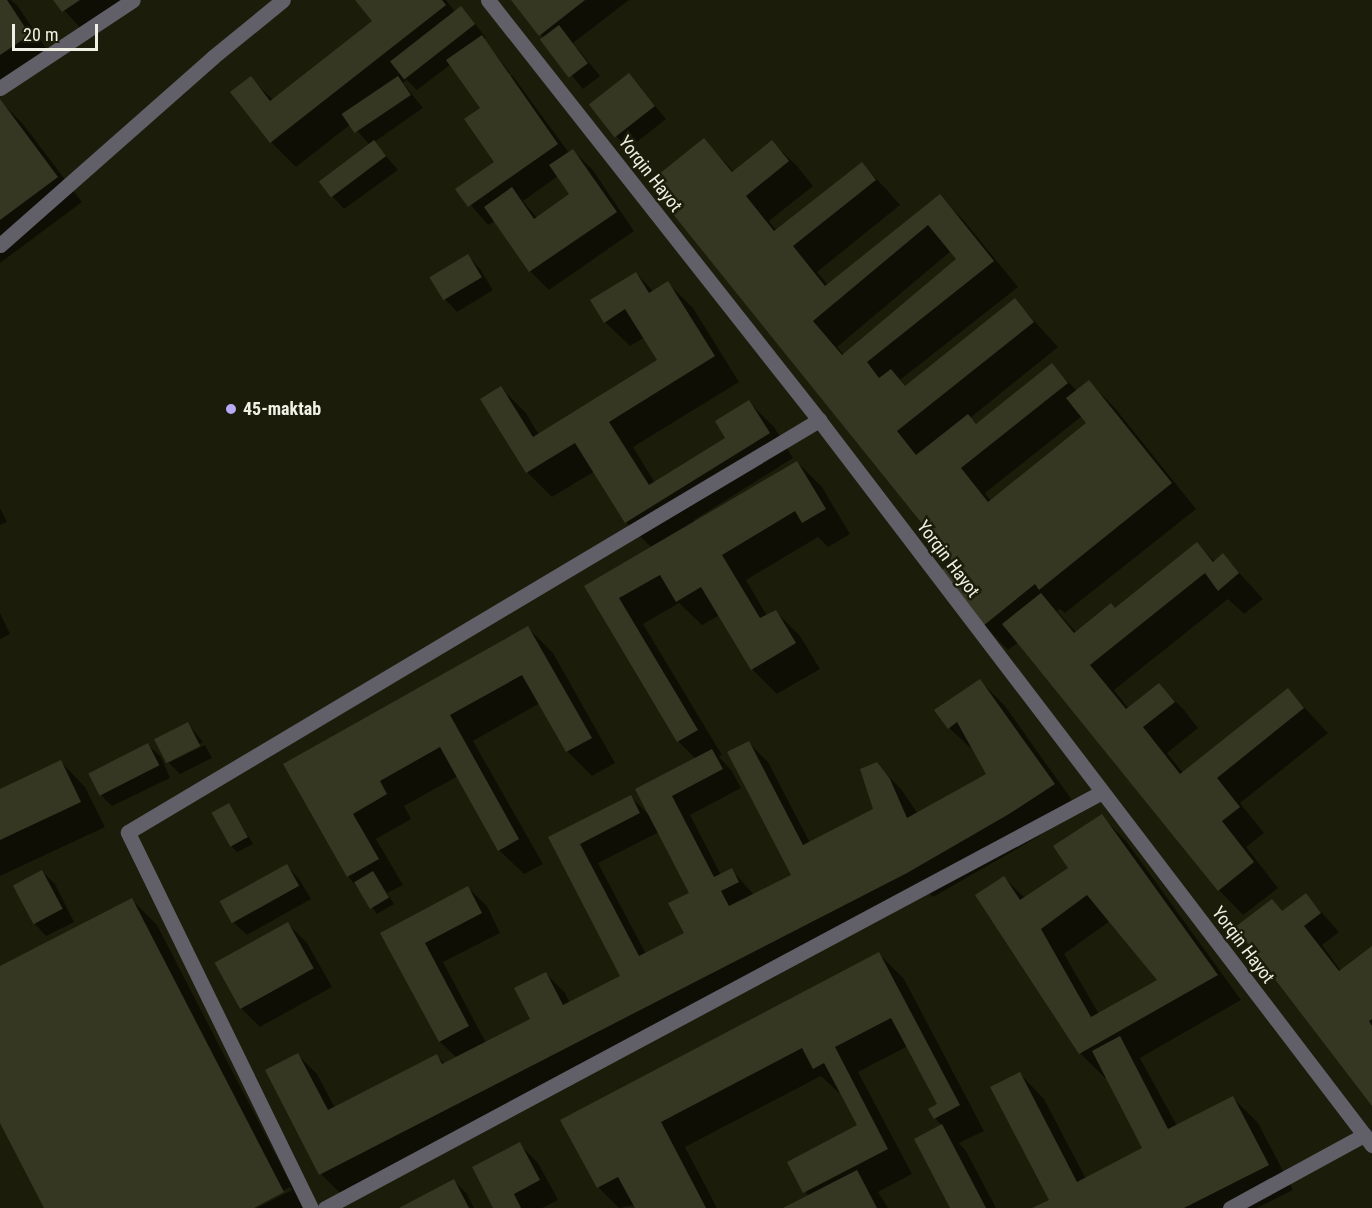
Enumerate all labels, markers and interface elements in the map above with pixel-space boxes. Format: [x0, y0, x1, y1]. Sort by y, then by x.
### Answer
scale bar [15, 12, 100, 50]
text: 20 m [23, 24, 58, 45]
street label: Yorqin Hayot [614, 132, 686, 216]
place label: 45-maktab [243, 398, 321, 420]
marker: 45-maktab [224, 402, 238, 416]
street label: Yorqin Hayot [912, 516, 984, 602]
street label: Yorqin Hayot [1207, 902, 1279, 988]

